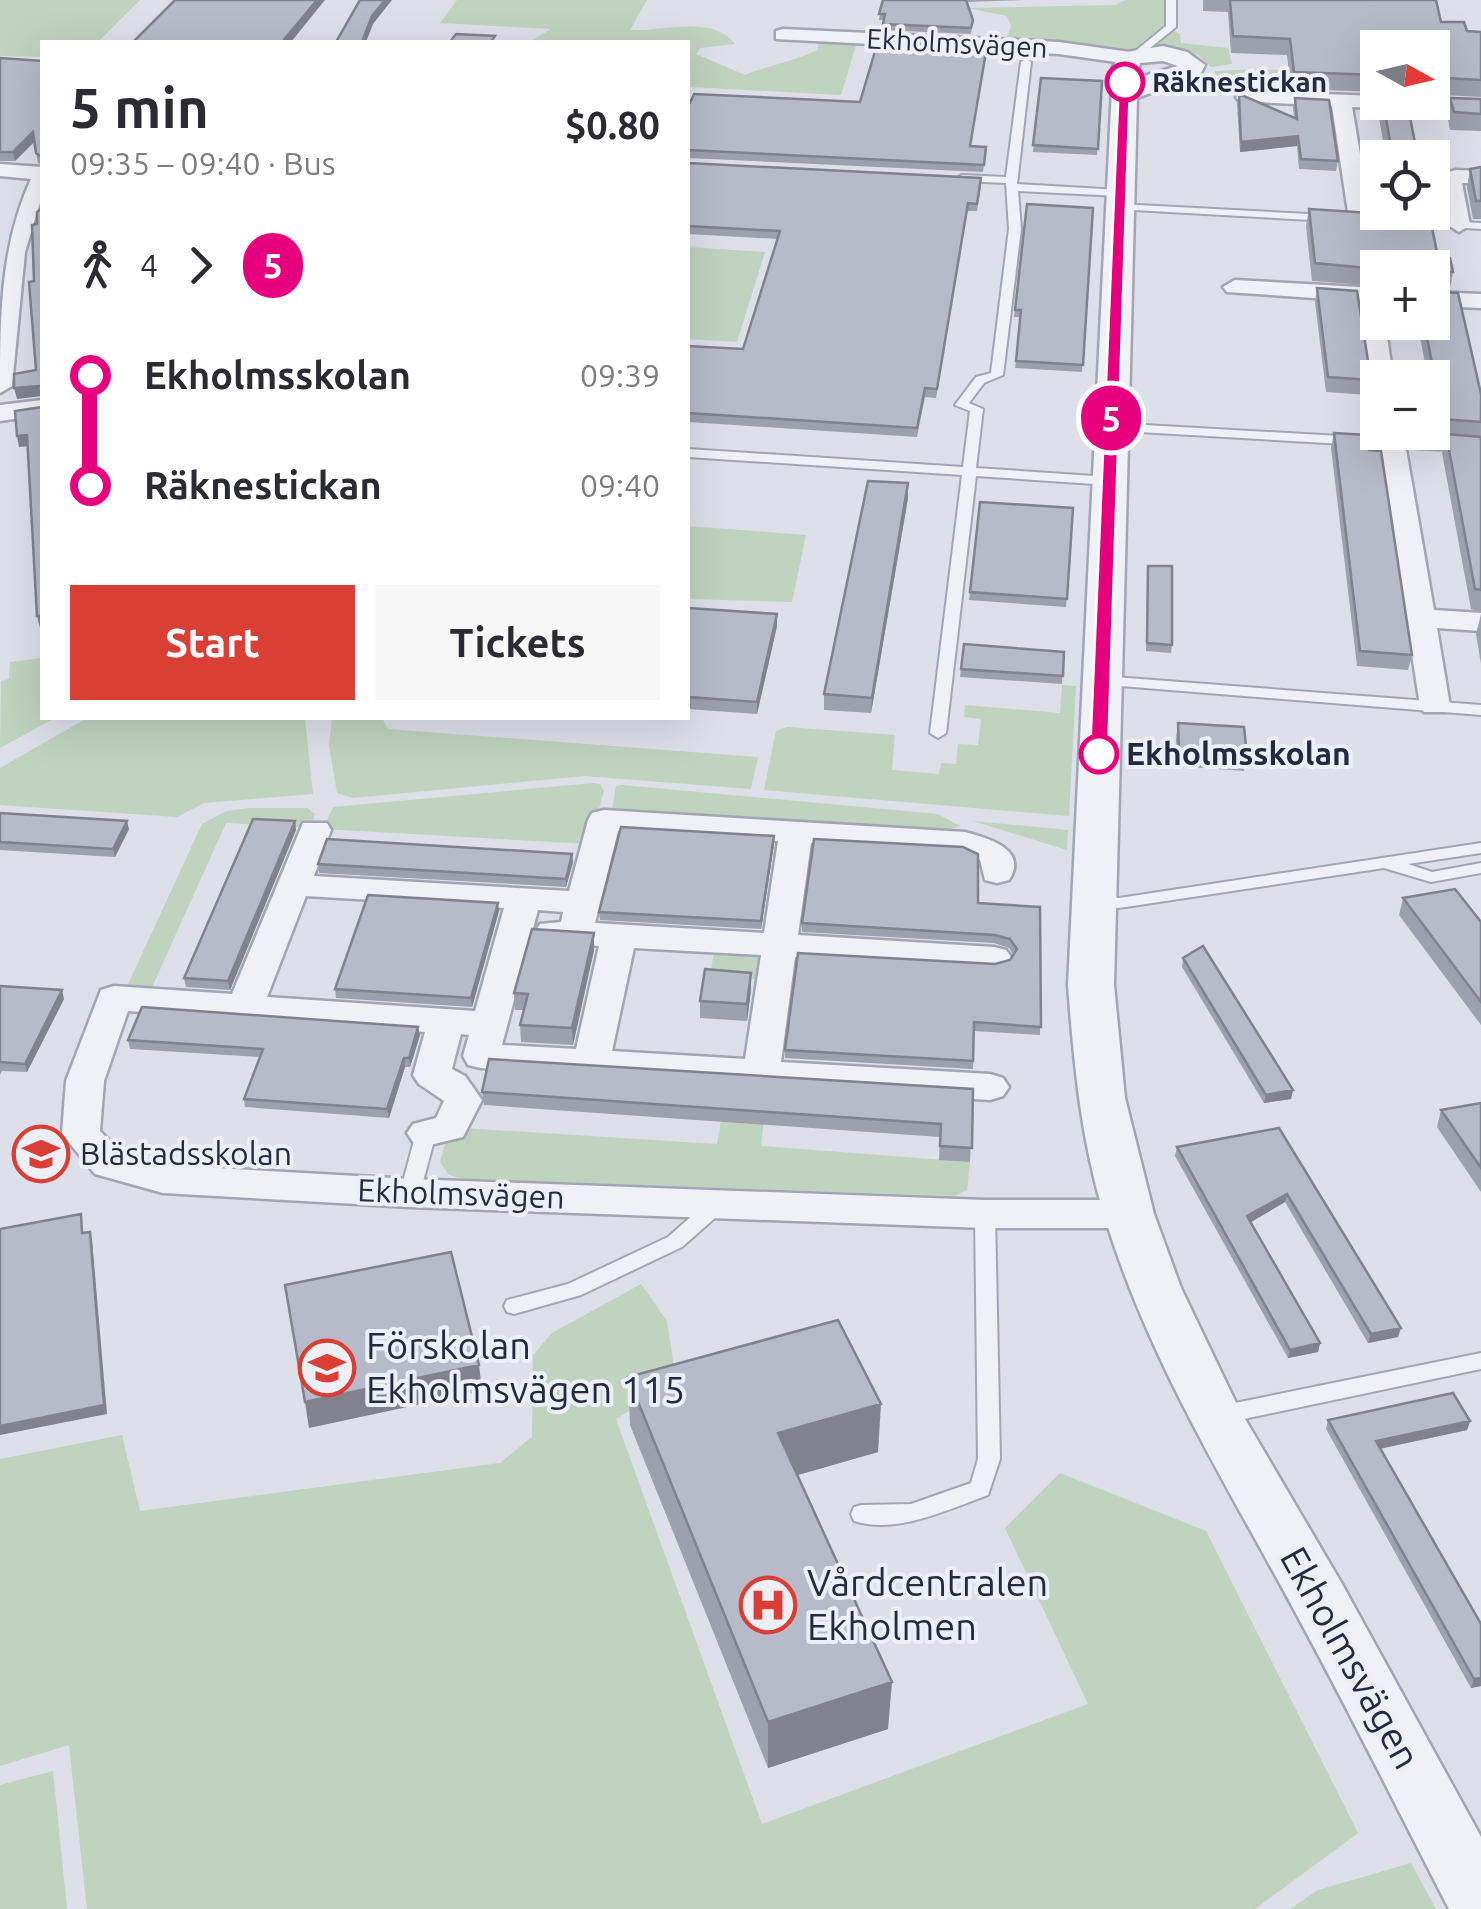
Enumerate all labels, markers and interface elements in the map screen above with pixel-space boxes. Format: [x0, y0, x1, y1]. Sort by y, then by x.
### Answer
street label: Ekholmsvägen [866, 22, 1048, 63]
north arrow [1360, 30, 1450, 120]
map controls [1360, 30, 1450, 450]
marker: Räknestickan [1106, 63, 1144, 101]
place label: Räknestickan [1152, 66, 1327, 97]
text: 5 min [70, 77, 209, 138]
text: $0.80 [565, 104, 660, 146]
button: locate [1360, 140, 1450, 230]
text: 09:35 – 09:40 · Bus [70, 145, 336, 181]
icon: walk [70, 238, 125, 293]
icon: forward [173, 238, 228, 293]
text: 5 [263, 245, 283, 285]
text: 4 [140, 247, 158, 283]
button: + [1360, 250, 1450, 340]
text: Ekholmsskolan [144, 354, 411, 396]
text: 09:39 [580, 357, 660, 393]
button: − [1360, 360, 1450, 450]
line badge: 5 [1078, 386, 1144, 450]
text: 5 [1101, 398, 1121, 438]
text: Räknestickan [144, 464, 382, 506]
text: 09:40 [580, 467, 660, 503]
button: Start [70, 585, 355, 700]
button: Tickets [375, 585, 660, 700]
marker: Ekholmsskolan [1080, 735, 1118, 773]
place label: Ekholmsskolan [1126, 735, 1351, 771]
school or university icon: Blästadsskolan [11, 1124, 71, 1184]
place label: Blästadsskolan [80, 1135, 292, 1171]
street label: Ekholmsvägen [357, 1171, 565, 1215]
place label: Förskolan Ekholmsvägen 115 [366, 1324, 685, 1410]
school or university icon: Förskolan Ekholmsvägen 115 [297, 1338, 357, 1398]
street label: Ekholmsvägen [1273, 1540, 1429, 1775]
place label: Vårdcentralen Ekholmen [807, 1561, 1048, 1647]
hospital icon: Vårdcentralen Ekholmen [738, 1575, 798, 1635]

